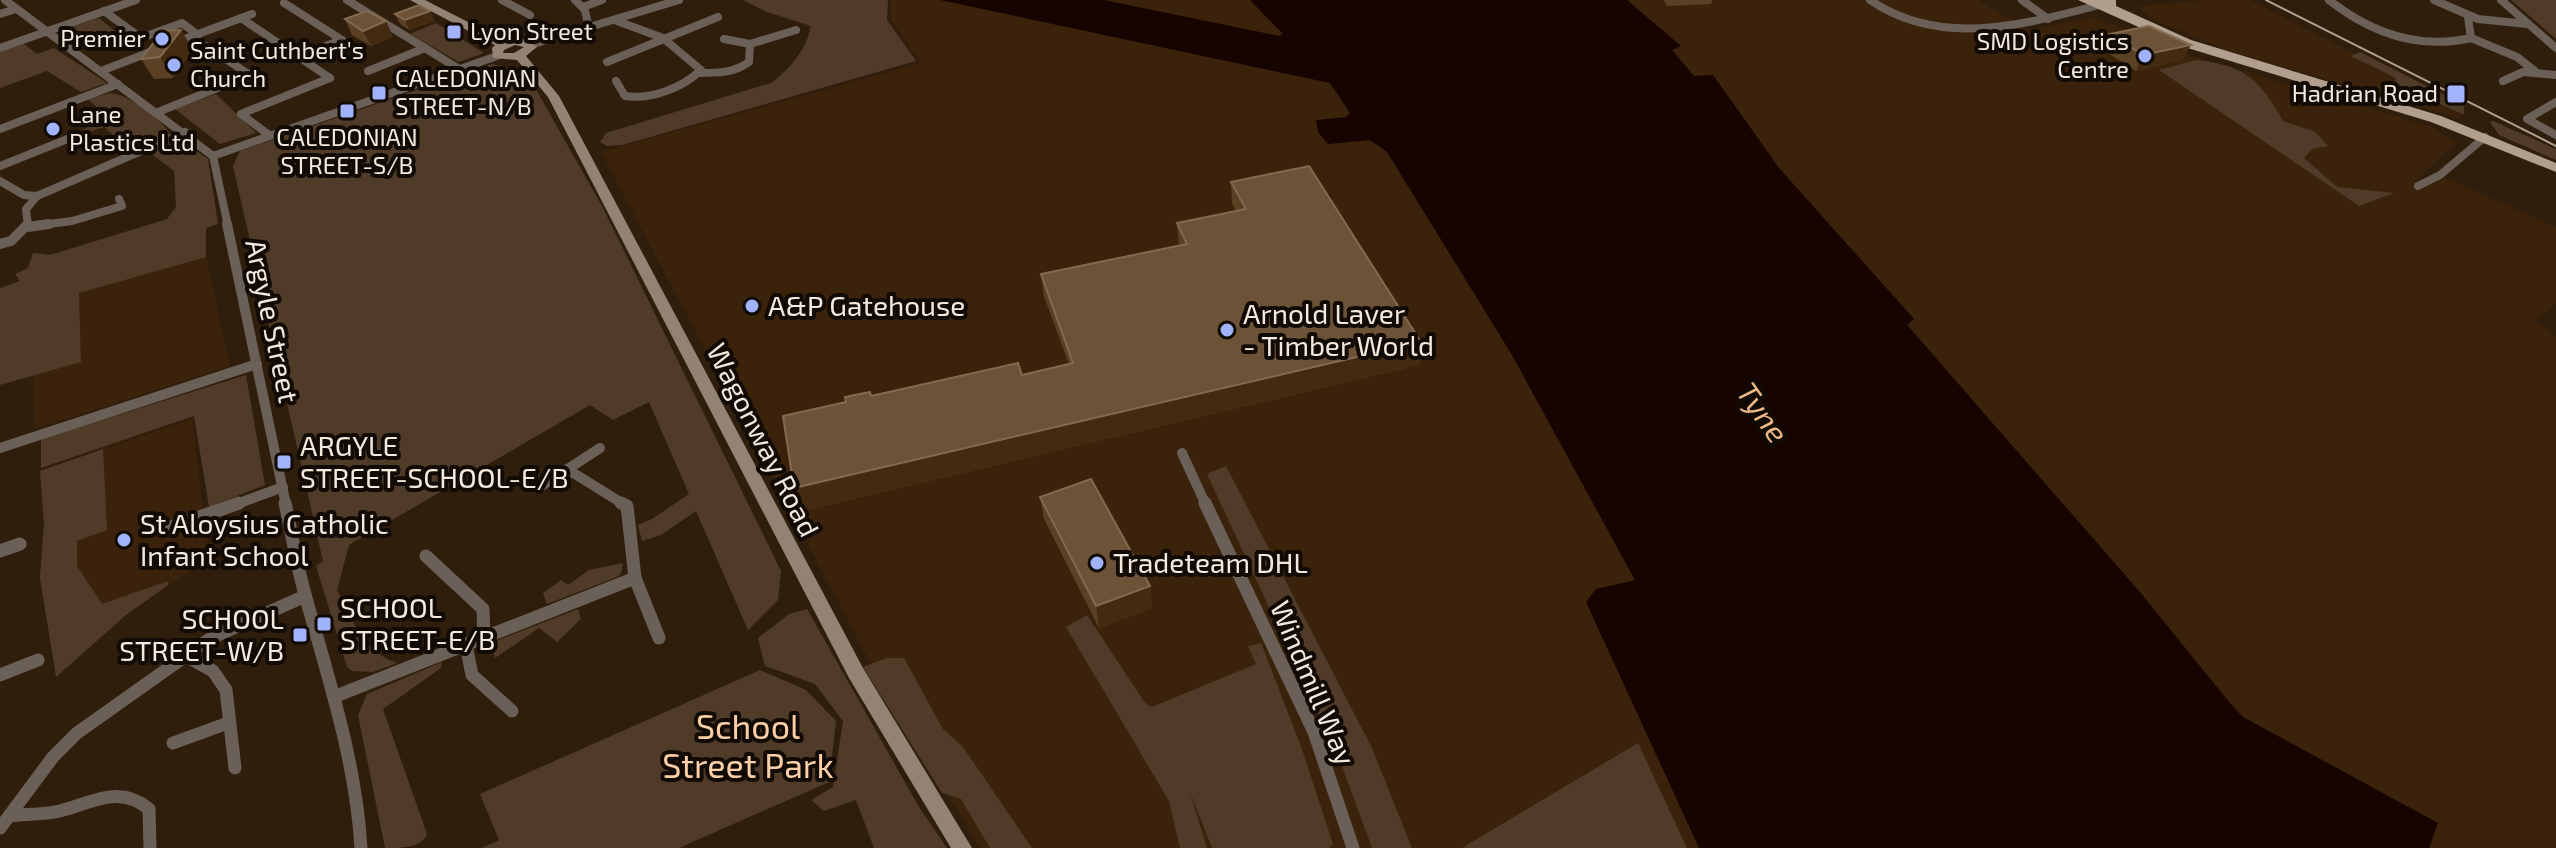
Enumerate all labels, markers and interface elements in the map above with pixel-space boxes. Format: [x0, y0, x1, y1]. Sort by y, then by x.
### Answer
place label: Lyon Street [470, 16, 593, 45]
place label: Premier [60, 23, 146, 52]
marker: Lyon Street [445, 23, 463, 41]
place label: SMD Logistics Centre [1977, 26, 2129, 83]
marker: Premier [153, 30, 171, 48]
place label: Saint Cuthbert's Church [190, 35, 364, 92]
marker: SMD Logistics Centre [2136, 47, 2154, 65]
marker: Saint Cuthbert's Church [165, 56, 183, 74]
place label: CALEDONIAN STREET-N/B [395, 63, 536, 120]
place label: Hadrian Road [2292, 78, 2438, 107]
marker: Hadrian Road [2445, 83, 2467, 105]
marker: CALEDONIAN STREET-N/B [370, 84, 388, 102]
place label: Lane Plastics Ltd [69, 99, 195, 156]
marker: CALEDONIAN STREET-S/B [338, 102, 356, 120]
marker: Lane Plastics Ltd [44, 120, 62, 138]
place label: CALEDONIAN STREET-S/B [276, 122, 418, 179]
street label: Argyle Street [239, 236, 307, 406]
place label: A&P Gatehouse [768, 288, 965, 322]
place label: Arnold Laver - Timber World [1243, 296, 1434, 362]
marker: A&P Gatehouse [743, 297, 761, 315]
marker: Arnold Laver - Timber World [1218, 321, 1236, 339]
street label: Wagonway Road [700, 337, 827, 542]
water label: Tyne [1729, 375, 1797, 449]
place label: ARGYLE STREET-SCHOOL-E/B [300, 428, 569, 494]
marker: ARGYLE STREET-SCHOOL-E/B [275, 453, 293, 471]
place label: St Aloysius Catholic Infant School [140, 506, 389, 572]
marker: St Aloysius Catholic Infant School [115, 531, 133, 549]
place label: Tradeteam DHL [1113, 545, 1308, 579]
marker: Tradeteam DHL [1088, 554, 1106, 572]
place label: SCHOOL STREET-E/B [340, 590, 495, 656]
street label: Windmill Way [1264, 595, 1364, 770]
place label: SCHOOL STREET-W/B [119, 601, 284, 667]
marker: SCHOOL STREET-E/B [315, 615, 333, 633]
marker: SCHOOL STREET-W/B [291, 626, 309, 644]
park label: School Street Park [662, 705, 834, 785]

